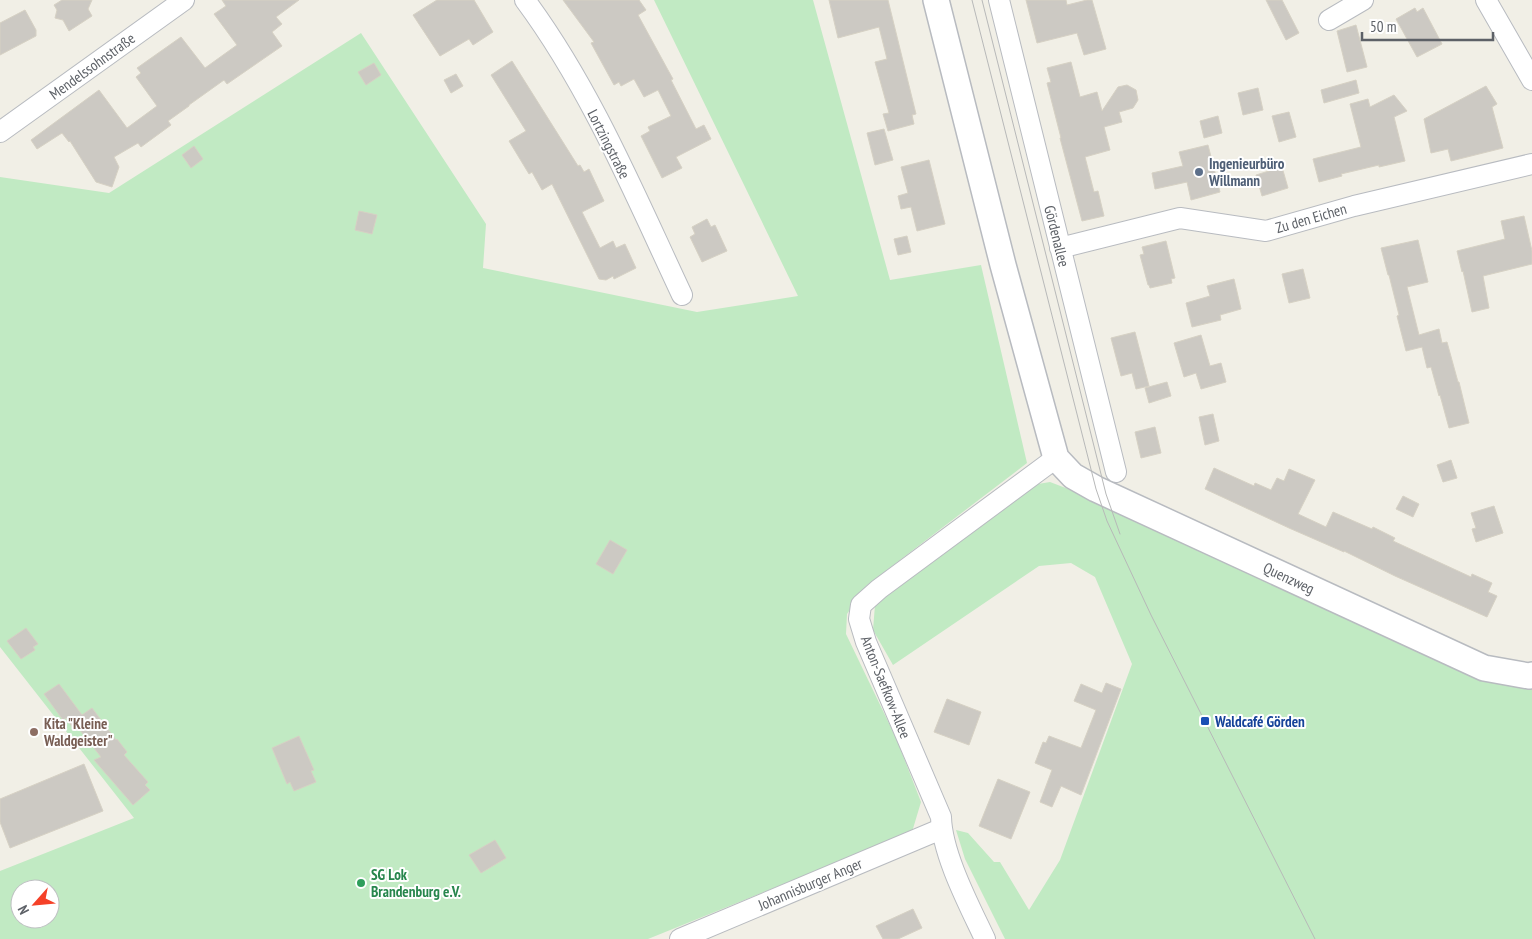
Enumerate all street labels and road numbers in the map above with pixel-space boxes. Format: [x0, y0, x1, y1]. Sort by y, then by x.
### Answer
street label: Mendelssohnstraße [45, 29, 139, 103]
street label: Lortzingstraße [583, 106, 635, 182]
street label: Zu den Eichen [1273, 199, 1349, 237]
street label: Gördenallee [1040, 203, 1074, 269]
street label: Quenzweg [1260, 558, 1318, 598]
street label: Anton-Saefkow-Allee [857, 633, 915, 741]
street label: Johannisburger Anger [754, 853, 866, 915]

